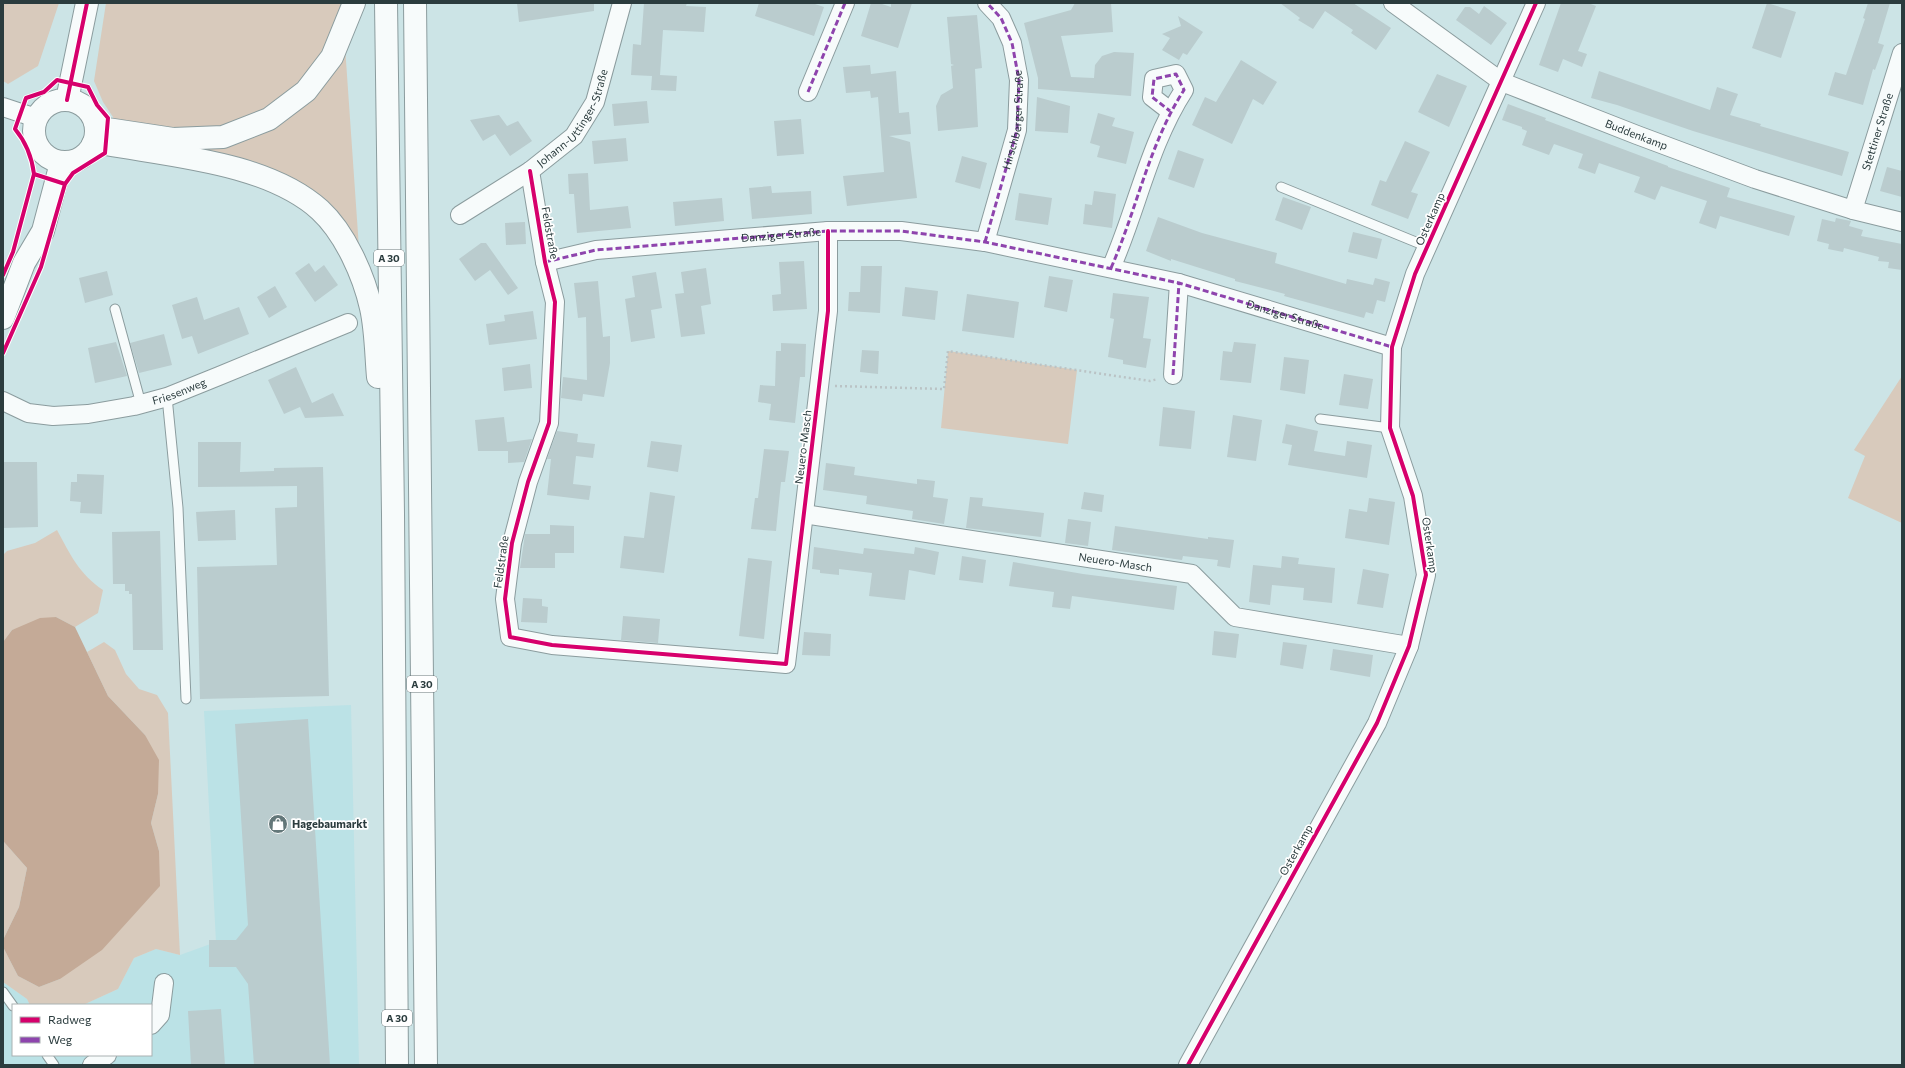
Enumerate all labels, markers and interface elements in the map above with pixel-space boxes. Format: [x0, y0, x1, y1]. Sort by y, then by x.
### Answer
street label: Johann-Uttinger-Straße [534, 67, 610, 170]
street label: Hirschberger Straße [999, 69, 1025, 171]
street label: Stettiner Straße [1859, 91, 1895, 172]
street label: Buddenkamp [1604, 116, 1670, 152]
street label: Osterkamp [1412, 190, 1447, 247]
street label: Feldstraße [539, 206, 562, 260]
street label: Danziger Straße [741, 225, 822, 244]
road number: A 30 [374, 250, 404, 266]
street label: Danziger Straße [1245, 297, 1326, 332]
street label: Friesenweg [151, 375, 208, 407]
street label: Neuero-Masch [792, 409, 813, 485]
street label: Osterkamp [1420, 516, 1441, 574]
street label: Feldstraße [490, 535, 511, 589]
street label: Neuero-Masch [1078, 550, 1153, 574]
road number: A 30 [407, 676, 437, 692]
shop icon: Hagebaumarkt [267, 813, 289, 835]
place label: Hagebaumarkt [292, 817, 368, 830]
street label: Osterkamp [1276, 822, 1315, 878]
legend [12, 1004, 152, 1056]
road number: A 30 [382, 1010, 412, 1026]
text: Radweg [48, 1012, 92, 1026]
text: Weg [48, 1032, 73, 1046]

